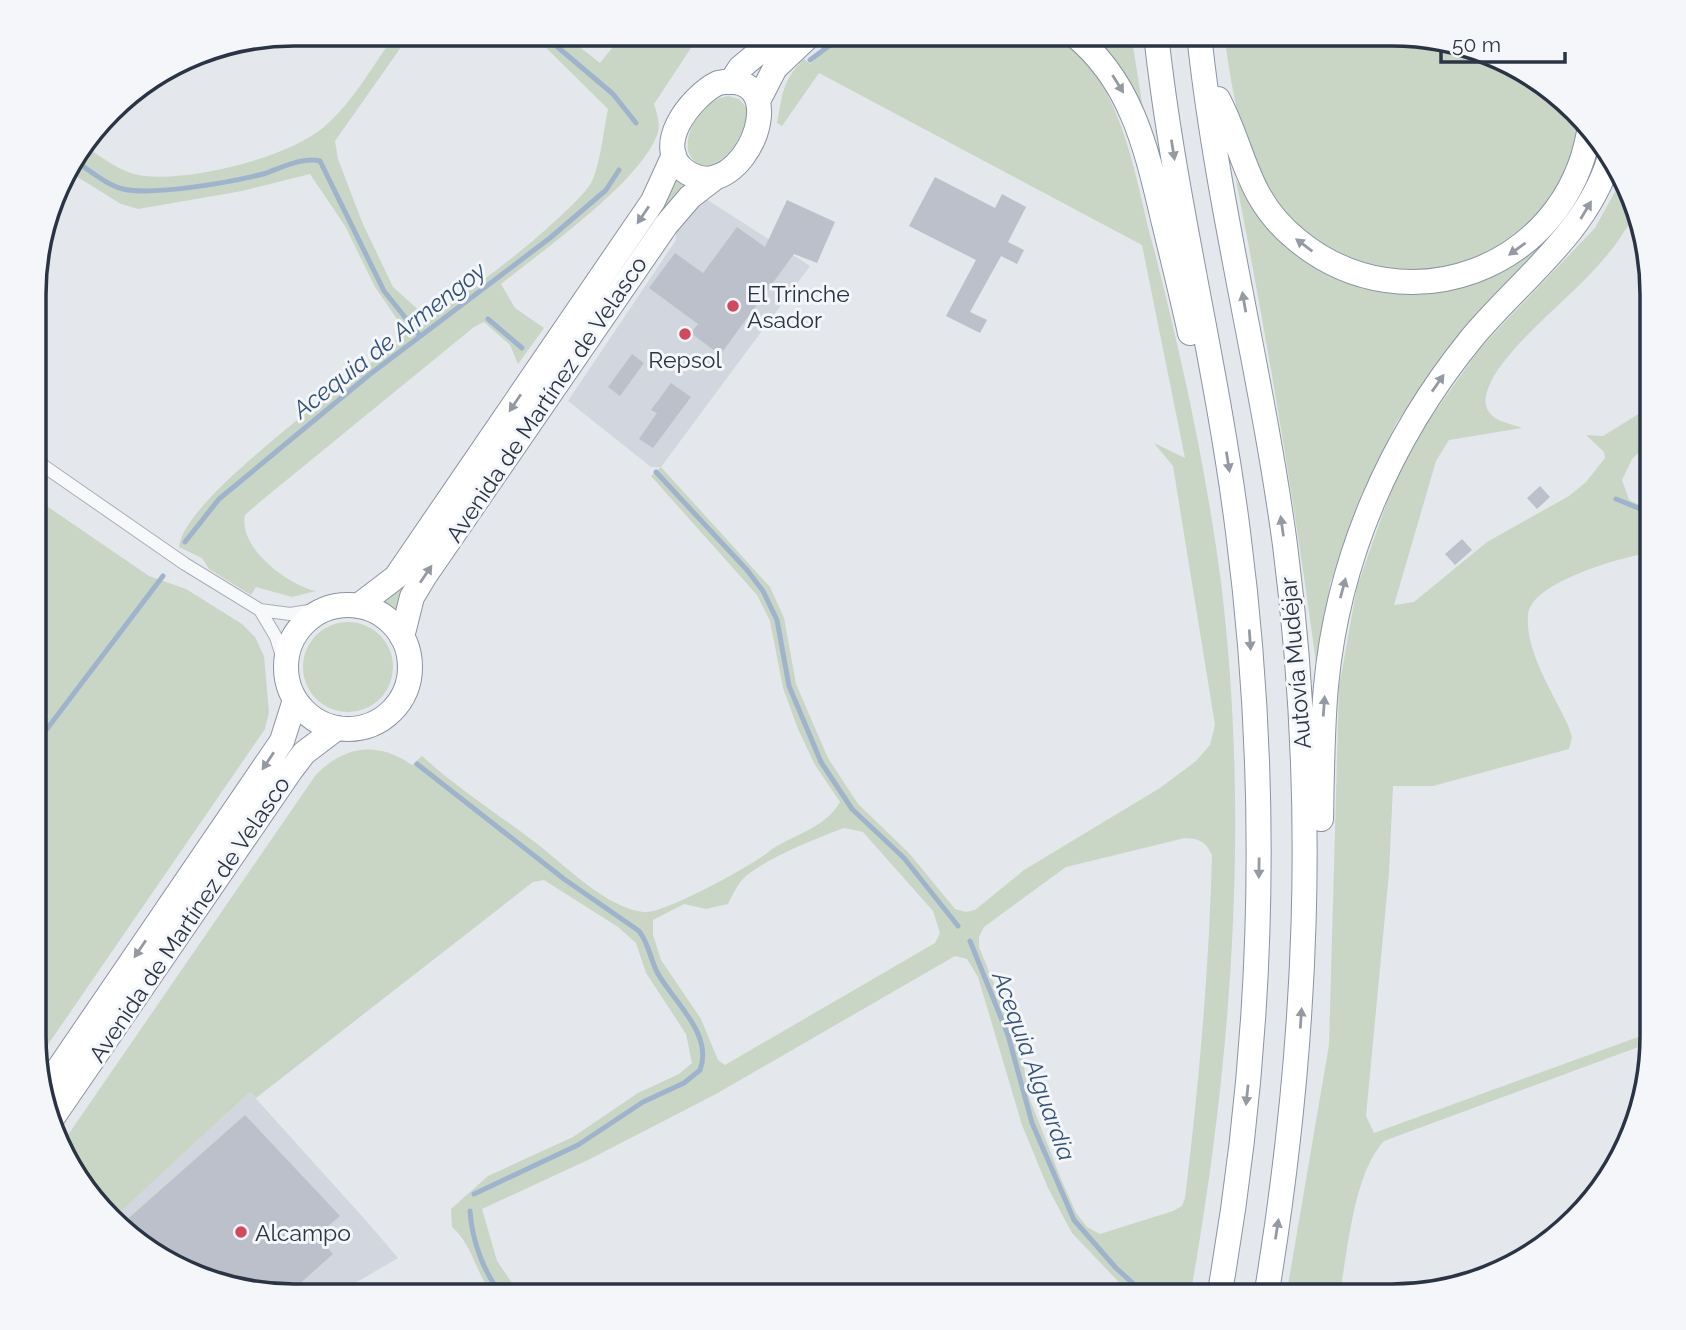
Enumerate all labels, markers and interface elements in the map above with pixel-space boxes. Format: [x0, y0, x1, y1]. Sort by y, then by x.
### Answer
scale bar [1441, 21, 1565, 65]
text: 50 m [1452, 32, 1501, 57]
one-way arrow [1112, 75, 1125, 94]
one-way arrow [1168, 139, 1179, 161]
one-way arrow [1579, 201, 1592, 220]
one-way arrow [637, 205, 650, 225]
one-way arrow [1295, 238, 1313, 252]
one-way arrow [1508, 242, 1526, 256]
street label: Avenida de Martínez de Velasco [440, 251, 652, 547]
water label: Acequia de Armengoy [285, 255, 492, 426]
place label: El Trinche Asador [747, 280, 850, 333]
one-way arrow [1238, 291, 1249, 313]
marker: El Trinche Asador [725, 298, 741, 314]
marker: Repsol [677, 326, 693, 342]
place label: Repsol [648, 346, 722, 373]
one-way arrow [1431, 374, 1445, 392]
one-way arrow [508, 394, 522, 412]
one-way arrow [1223, 451, 1234, 473]
one-way arrow [1276, 515, 1287, 537]
one-way arrow [419, 565, 433, 583]
street label: Autovía Mudéjar [1274, 576, 1316, 750]
one-way arrow [1338, 577, 1349, 599]
one-way arrow [1245, 630, 1256, 652]
one-way arrow [1319, 694, 1330, 716]
one-way arrow [262, 752, 275, 771]
street label: Avenida de Martínez de Velasco [83, 771, 295, 1067]
one-way arrow [1253, 857, 1265, 879]
one-way arrow [133, 940, 147, 958]
water label: Acequia Alguardia [986, 966, 1082, 1164]
one-way arrow [1296, 1007, 1307, 1029]
one-way arrow [1241, 1084, 1252, 1106]
one-way arrow [1272, 1218, 1283, 1240]
place label: Alcampo [255, 1219, 351, 1246]
marker: Alcampo [233, 1224, 249, 1240]

